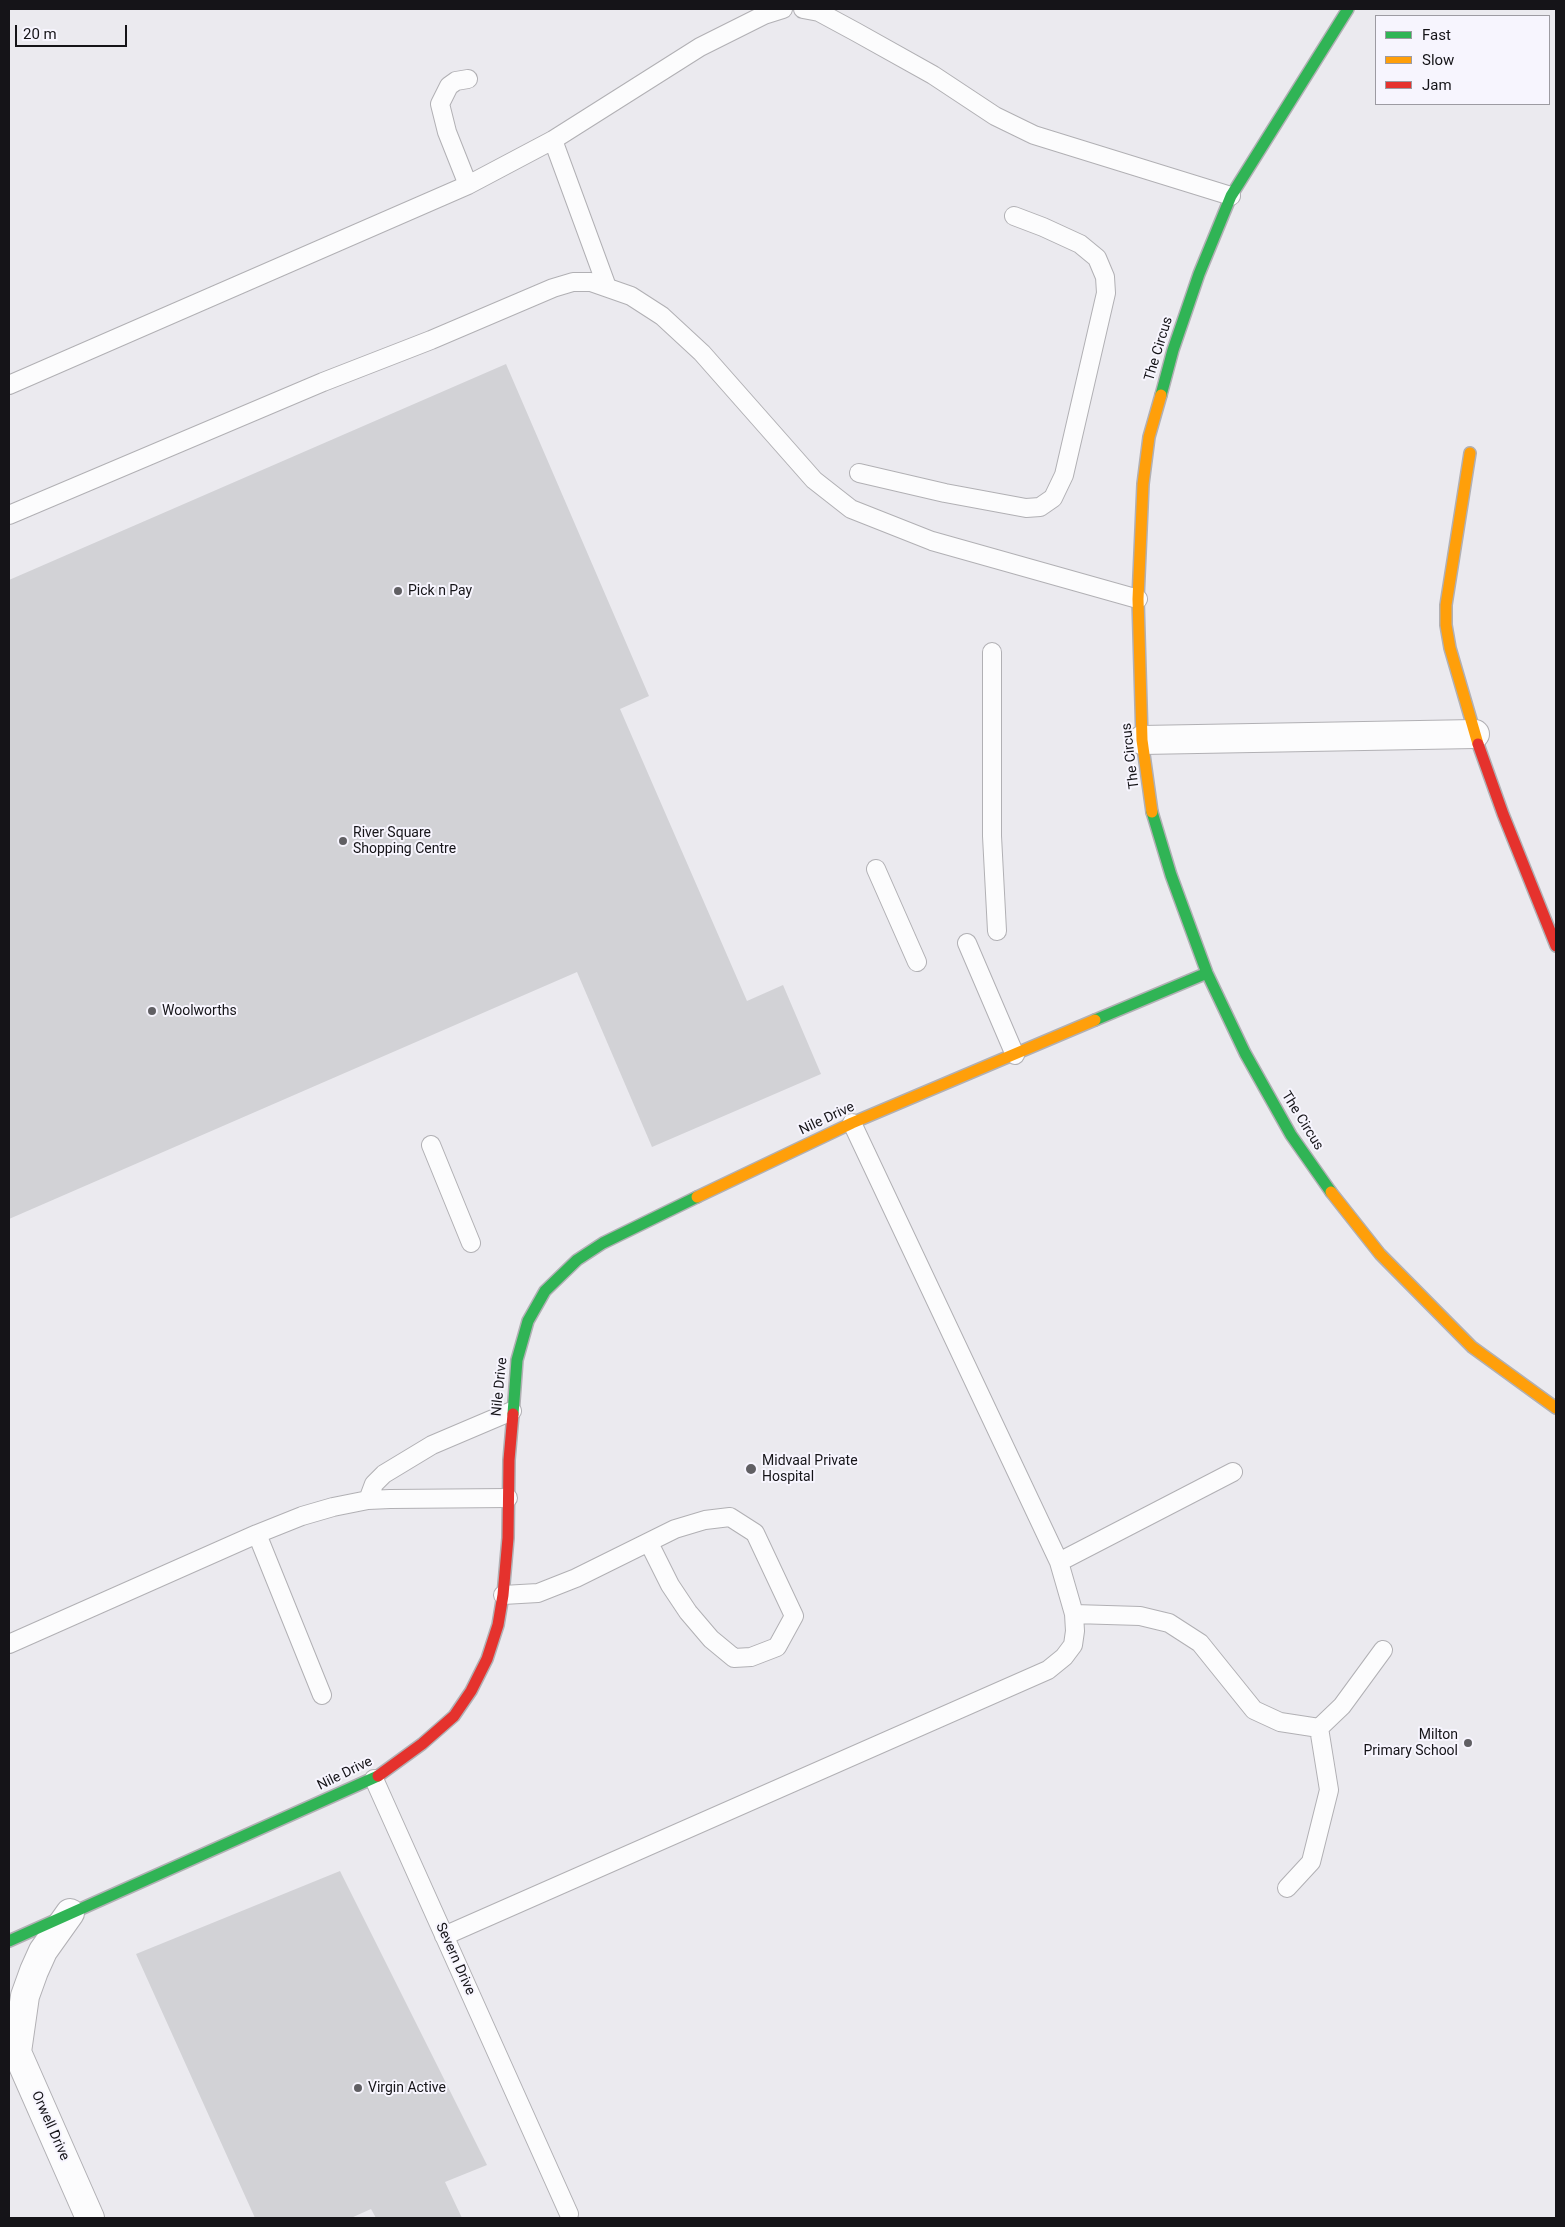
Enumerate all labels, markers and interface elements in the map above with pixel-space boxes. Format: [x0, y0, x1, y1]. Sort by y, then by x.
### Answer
scale bar [18, 15, 130, 47]
legend [1375, 15, 1550, 105]
text: 20 m [23, 25, 57, 43]
text: Fast [1422, 26, 1451, 44]
text: Slow [1422, 51, 1454, 69]
text: Jam [1422, 76, 1452, 94]
street label: The Circus [1141, 315, 1177, 383]
place label: Pick n Pay [408, 583, 472, 599]
marker: Pick n Pay [392, 585, 404, 597]
street label: The Circus [1119, 722, 1143, 790]
place label: River Square Shopping Centre [353, 825, 456, 858]
marker: River Square Shopping Centre [337, 835, 349, 847]
place label: Woolworths [162, 1003, 237, 1019]
marker: Woolworths [146, 1005, 158, 1017]
street label: The Circus [1277, 1088, 1327, 1154]
street label: Nile Drive [797, 1099, 857, 1139]
street label: Nile Drive [489, 1357, 511, 1417]
place label: Midvaal Private Hospital [762, 1453, 858, 1485]
marker: Midvaal Private Hospital [744, 1462, 758, 1476]
place label: Milton Primary School [1363, 1727, 1458, 1760]
marker: Milton Primary School [1462, 1737, 1474, 1749]
street label: Nile Drive [315, 1753, 375, 1795]
street label: Severn Drive [432, 1920, 478, 1998]
place label: Virgin Active [368, 2080, 446, 2096]
marker: Virgin Active [352, 2082, 364, 2094]
street label: Orwell Drive [27, 2089, 73, 2163]

